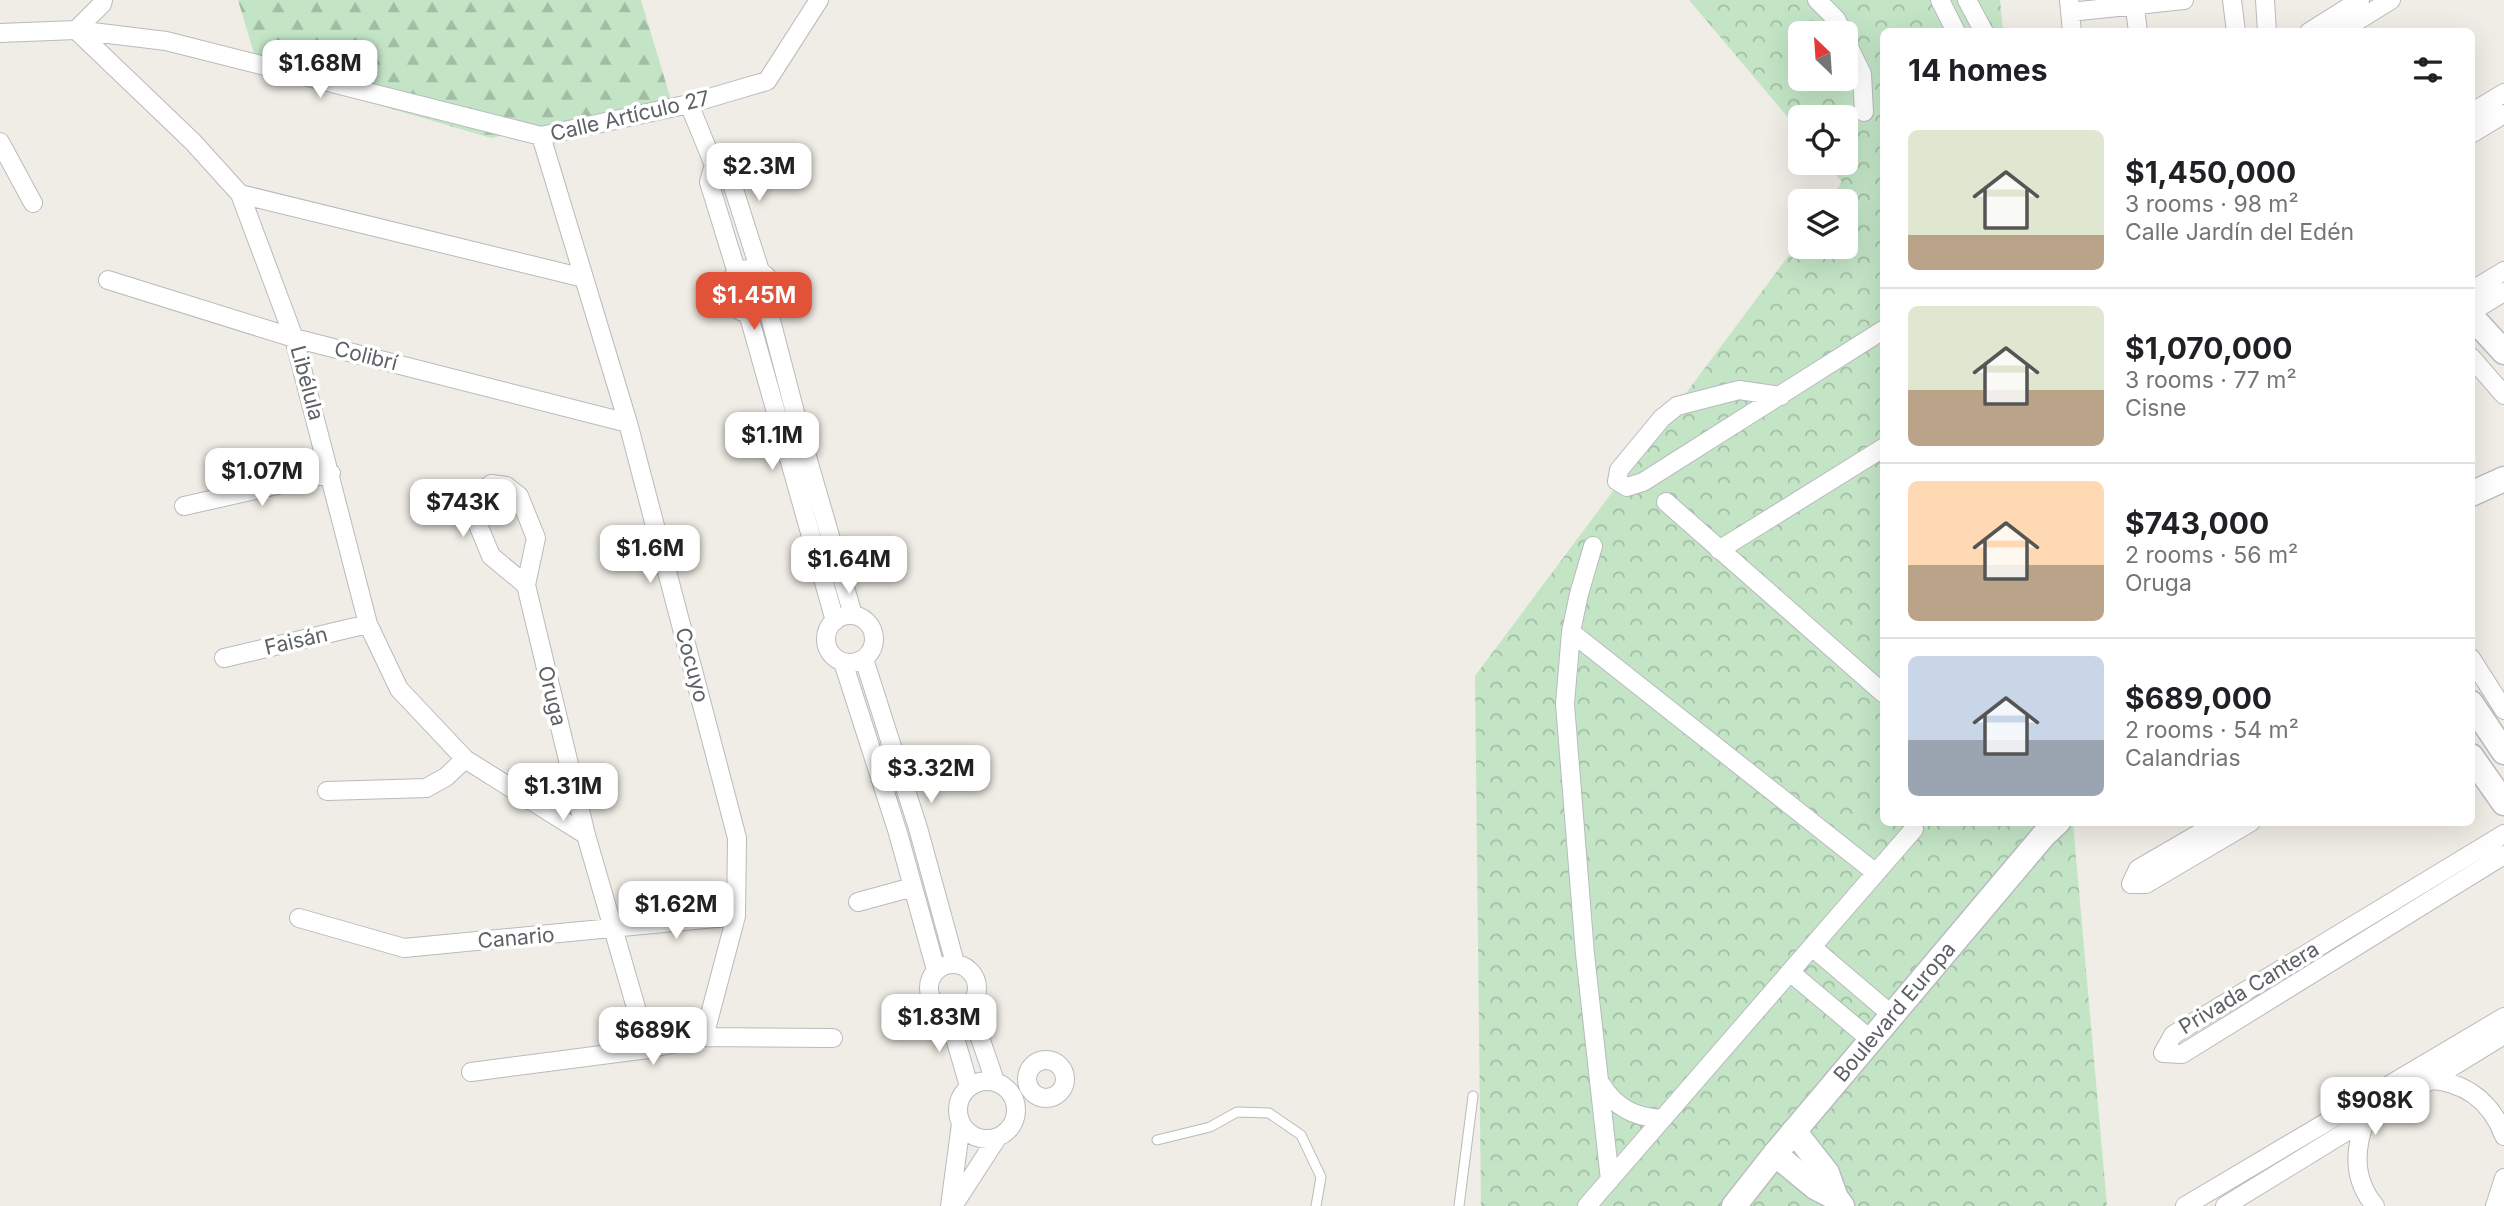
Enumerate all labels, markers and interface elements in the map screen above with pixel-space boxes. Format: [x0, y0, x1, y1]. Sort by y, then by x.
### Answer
north arrow [1788, 21, 1858, 91]
map controls [1788, 21, 1858, 259]
pin: $1.68M [263, 41, 377, 100]
text: $1.68M [278, 49, 362, 77]
icon: filters [2409, 51, 2447, 89]
text: 14 homes [1908, 52, 2047, 88]
street label: Calle Artículo 27 [548, 85, 712, 146]
button: locate [1788, 105, 1858, 175]
pin: $2.3M [710, 144, 808, 203]
text: $2.3M [723, 152, 795, 180]
text: $1,450,000 [2125, 154, 2296, 190]
icon: home [1964, 158, 2048, 242]
button: layers [1788, 189, 1858, 259]
text: 3 rooms · 98 m² [2125, 190, 2299, 218]
text: Calle Jardín del Edén [2125, 218, 2354, 246]
pin: $1.45M [697, 272, 811, 332]
text: $1.45M [712, 281, 796, 309]
text: $1,070,000 [2125, 330, 2293, 366]
icon: home [1964, 334, 2048, 418]
street label: Colibrí [332, 336, 401, 376]
street label: Libélula [286, 343, 329, 423]
text: 3 rooms · 77 m² [2125, 366, 2297, 394]
text: Cisne [2125, 394, 2187, 422]
pin: $1.1M [723, 412, 821, 472]
text: $1.1M [741, 421, 803, 449]
pin: $1.07M [205, 448, 319, 508]
text: $1.07M [221, 457, 303, 485]
pin: $743K [414, 480, 512, 539]
text: $743K [426, 488, 500, 516]
text: $743,000 [2125, 505, 2269, 541]
icon: home [1964, 509, 2048, 593]
pin: $1.6M [601, 526, 699, 585]
text: $1.6M [616, 534, 684, 562]
pin: $1.64M [792, 536, 906, 596]
text: 2 rooms · 56 m² [2125, 541, 2298, 569]
text: $1.64M [807, 545, 891, 573]
text: Oruga [2125, 569, 2192, 597]
street label: Faisán [262, 621, 330, 660]
street label: Cocuyo [671, 625, 714, 705]
street label: Oruga [533, 663, 572, 729]
text: $689,000 [2125, 680, 2272, 716]
icon: home [1964, 684, 2048, 768]
text: 2 rooms · 54 m² [2125, 716, 2299, 744]
text: Calandrias [2125, 744, 2241, 772]
pin: $3.32M [874, 746, 988, 805]
text: $3.32M [887, 754, 975, 782]
pin: $1.31M [506, 764, 620, 823]
text: $1.31M [524, 772, 602, 800]
pin: $1.62M [619, 881, 733, 941]
text: $1.62M [635, 890, 717, 918]
street label: Canario [476, 922, 556, 953]
street label: Boulevard Europa [1828, 936, 1961, 1087]
street label: Privada Cantera [2174, 936, 2323, 1039]
pin: $1.83M [882, 995, 996, 1054]
text: $1.83M [897, 1003, 981, 1031]
pin: $689K [604, 1007, 702, 1067]
text: $689K [615, 1016, 691, 1044]
pin: $908K [2326, 1078, 2424, 1137]
text: $908K [2336, 1086, 2414, 1114]

